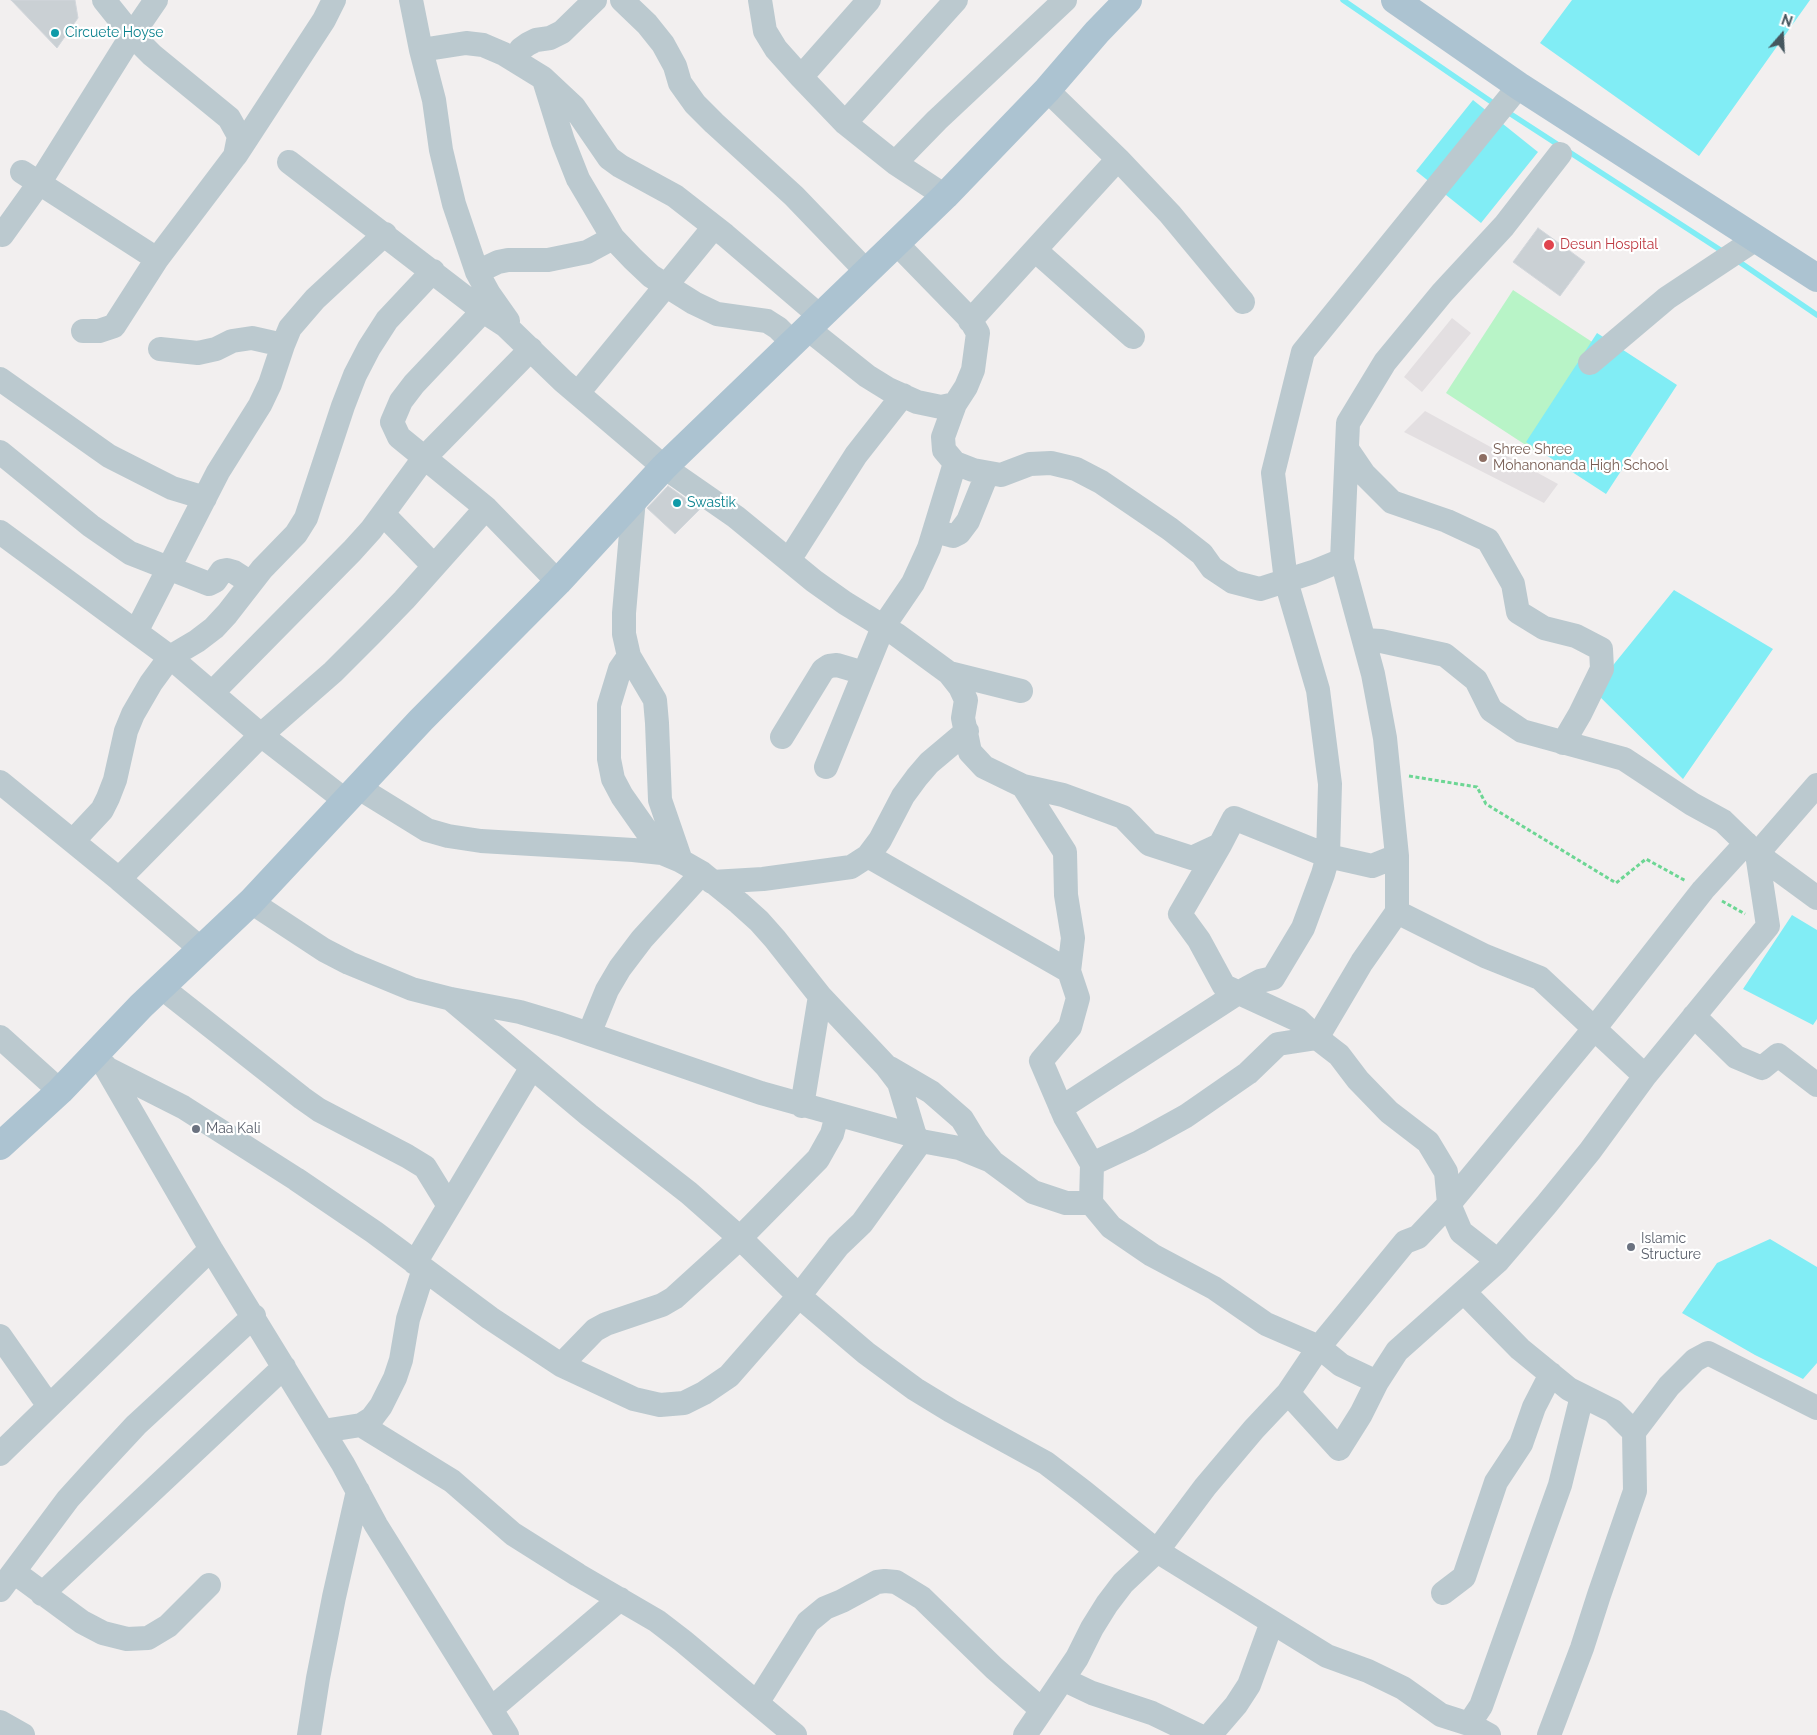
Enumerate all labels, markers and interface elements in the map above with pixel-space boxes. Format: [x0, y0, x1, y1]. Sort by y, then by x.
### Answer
north arrow [1757, 10, 1807, 60]
text: N [1779, 12, 1795, 30]
place label: Circuete Hoyse [65, 25, 164, 41]
marker: Circuete Hoyse [49, 27, 61, 39]
place label: Desun Hospital [1560, 237, 1658, 253]
marker: Desun Hospital [1542, 238, 1556, 252]
place label: Shree Shree Mohanonanda High School [1493, 442, 1668, 474]
marker: Shree Shree Mohanonanda High School [1477, 452, 1489, 464]
place label: Swastik [687, 495, 736, 511]
marker: Swastik [671, 497, 683, 509]
place label: Maa Kali [206, 1121, 261, 1137]
marker: Maa Kali [190, 1123, 202, 1135]
place label: Islamic Structure [1641, 1231, 1701, 1264]
marker: Islamic Structure [1625, 1241, 1637, 1253]

